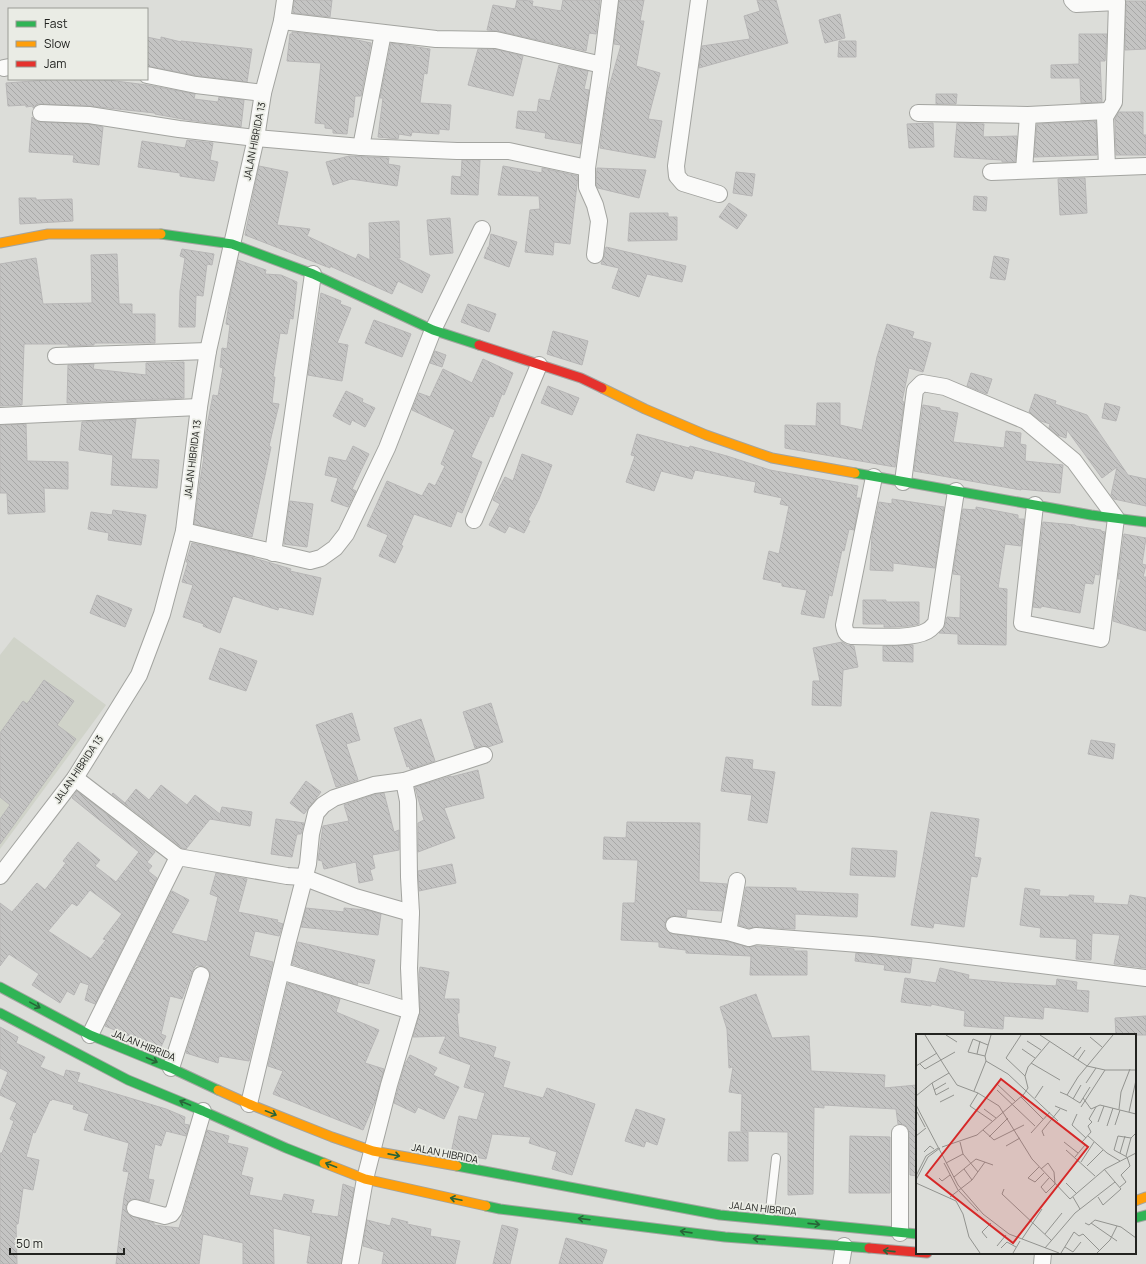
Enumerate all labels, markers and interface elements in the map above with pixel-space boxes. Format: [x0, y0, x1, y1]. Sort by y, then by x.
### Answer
legend [8, 8, 148, 80]
text: Fast [44, 15, 68, 32]
text: Slow [44, 35, 70, 52]
text: Jam [44, 55, 66, 72]
street label: JALAN HIBRIDA 13 [240, 101, 268, 181]
street label: JALAN HIBRIDA 13 [180, 419, 204, 499]
street label: JALAN HIBRIDA 13 [50, 732, 106, 806]
one-way arrow [28, 1002, 40, 1010]
street label: JALAN HIBRIDA [110, 1026, 179, 1064]
inset map [916, 1034, 1136, 1254]
one-way arrow [146, 1057, 158, 1065]
one-way arrow [180, 1099, 192, 1107]
one-way arrow [265, 1109, 277, 1117]
street label: JALAN HIBRIDA [410, 1140, 480, 1166]
one-way arrow [387, 1151, 400, 1159]
one-way arrow [325, 1161, 337, 1169]
one-way arrow [450, 1195, 463, 1203]
street label: JALAN HIBRIDA [729, 1197, 798, 1219]
one-way arrow [578, 1215, 591, 1222]
one-way arrow [807, 1221, 820, 1228]
one-way arrow [680, 1228, 693, 1235]
scale bar [10, 1230, 124, 1256]
text: 50 m [16, 1235, 43, 1252]
one-way arrow [753, 1236, 766, 1243]
one-way arrow [883, 1247, 896, 1254]

